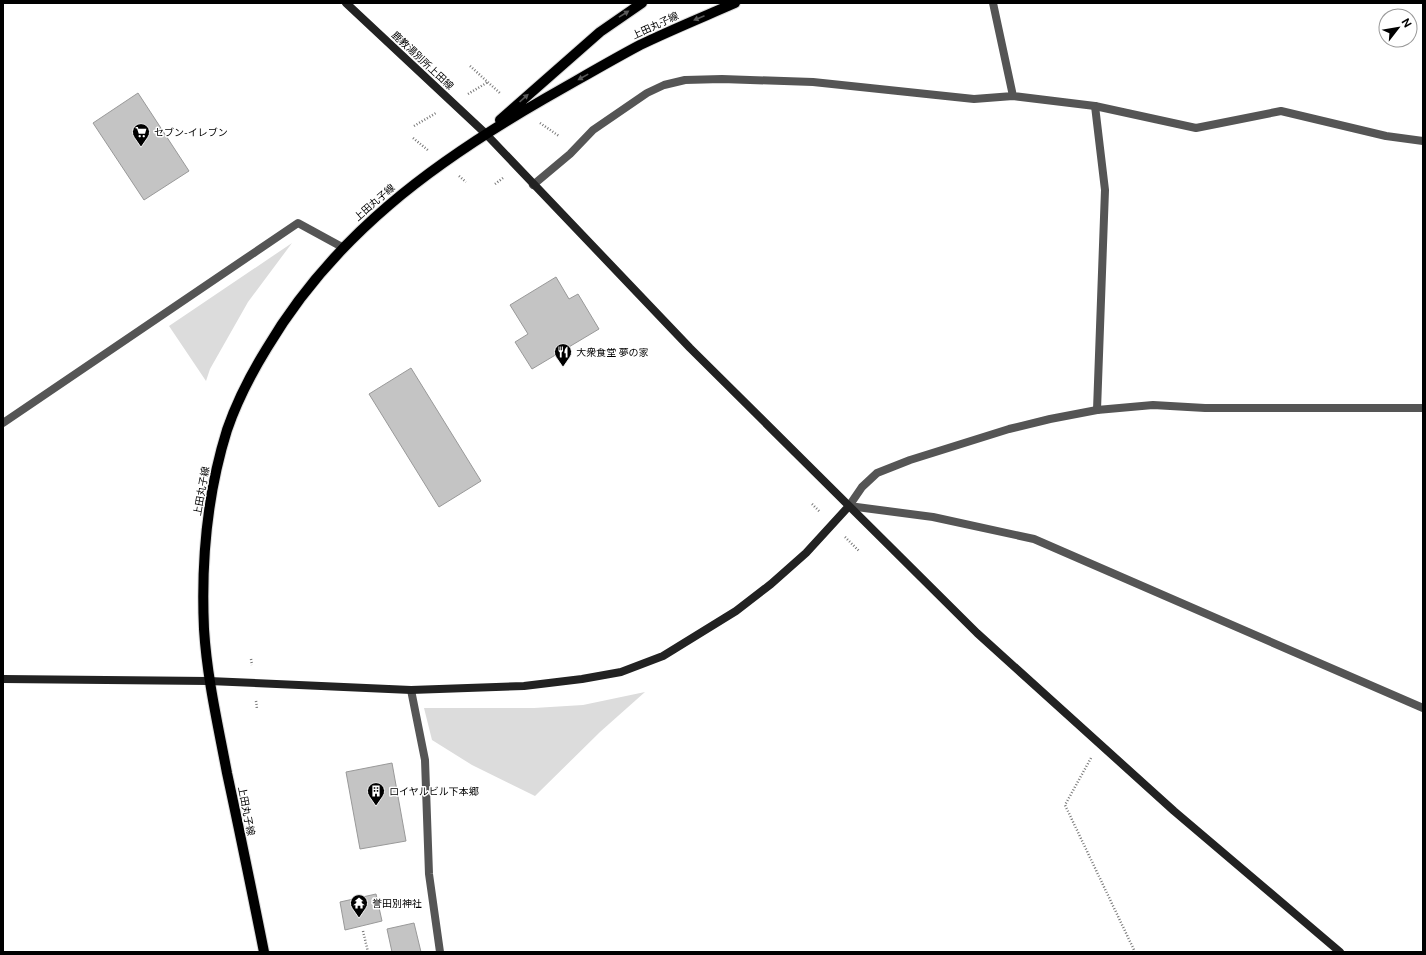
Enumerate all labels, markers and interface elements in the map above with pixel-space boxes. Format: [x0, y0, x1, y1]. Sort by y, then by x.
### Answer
north arrow [1378, 8, 1418, 48]
street label: 上田丸子線 [630, 9, 680, 41]
one-way arrow [618, 11, 630, 18]
one-way arrow [692, 16, 704, 22]
text: N [1399, 16, 1414, 30]
street label: 鹿教湯別所上田線 [390, 28, 456, 92]
one-way arrow [577, 74, 589, 80]
one-way arrow [519, 93, 529, 103]
supermarket icon: セブン-イレブン [131, 122, 151, 147]
place label: セブン-イレブン [154, 126, 228, 138]
street label: 上田丸子線 [351, 181, 397, 223]
restaurant icon: 大衆食堂 夢の家 [553, 342, 573, 367]
place label: 大衆食堂 夢の家 [576, 346, 648, 358]
street label: 上田丸子線 [191, 465, 211, 517]
building icon: ロイヤルビル下本郷 [366, 781, 386, 806]
street label: 上田丸子線 [236, 785, 258, 837]
place label: ロイヤルビル下本郷 [389, 785, 479, 797]
temple icon: 誉田別神社 [349, 893, 369, 918]
place label: 誉田別神社 [372, 897, 422, 909]

